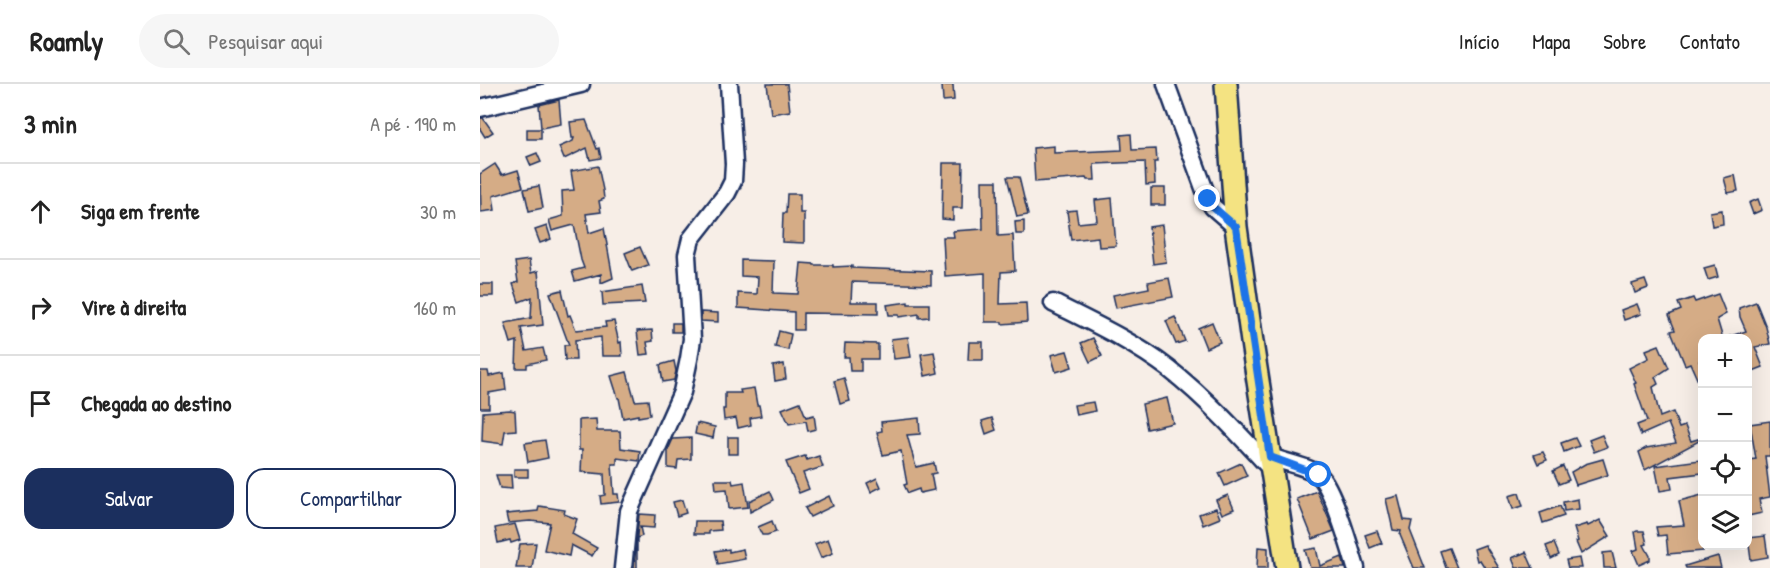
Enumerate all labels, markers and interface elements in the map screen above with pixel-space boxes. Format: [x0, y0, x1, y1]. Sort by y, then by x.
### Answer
search box [139, 14, 559, 68]
text: Roamly [30, 22, 103, 60]
icon: search [160, 25, 193, 58]
text: Pesquisar aqui [208, 26, 323, 56]
text: Início [1459, 27, 1499, 56]
text: Mapa [1532, 27, 1570, 56]
text: Sobre [1603, 27, 1646, 56]
text: Contato [1679, 27, 1740, 56]
text: 3 min [24, 106, 77, 141]
text: A pé · 190 m [370, 110, 456, 137]
route end [1194, 185, 1220, 211]
icon: ahead [24, 195, 57, 228]
text: Siga em frente [81, 196, 200, 226]
text: 30 m [420, 198, 456, 225]
icon: right [24, 291, 57, 324]
text: Vire à direita [81, 292, 186, 322]
text: 160 m [414, 294, 456, 321]
map controls [1698, 334, 1752, 550]
button: + [1698, 334, 1752, 388]
icon: arrive [24, 387, 57, 420]
text: Chegada ao destino [81, 388, 231, 418]
button: − [1698, 388, 1752, 442]
button: locate [1698, 442, 1752, 496]
route start [1305, 461, 1331, 487]
button: Salvar [24, 468, 234, 529]
button: Compartilhar [246, 468, 456, 529]
button: layers [1698, 496, 1752, 550]

